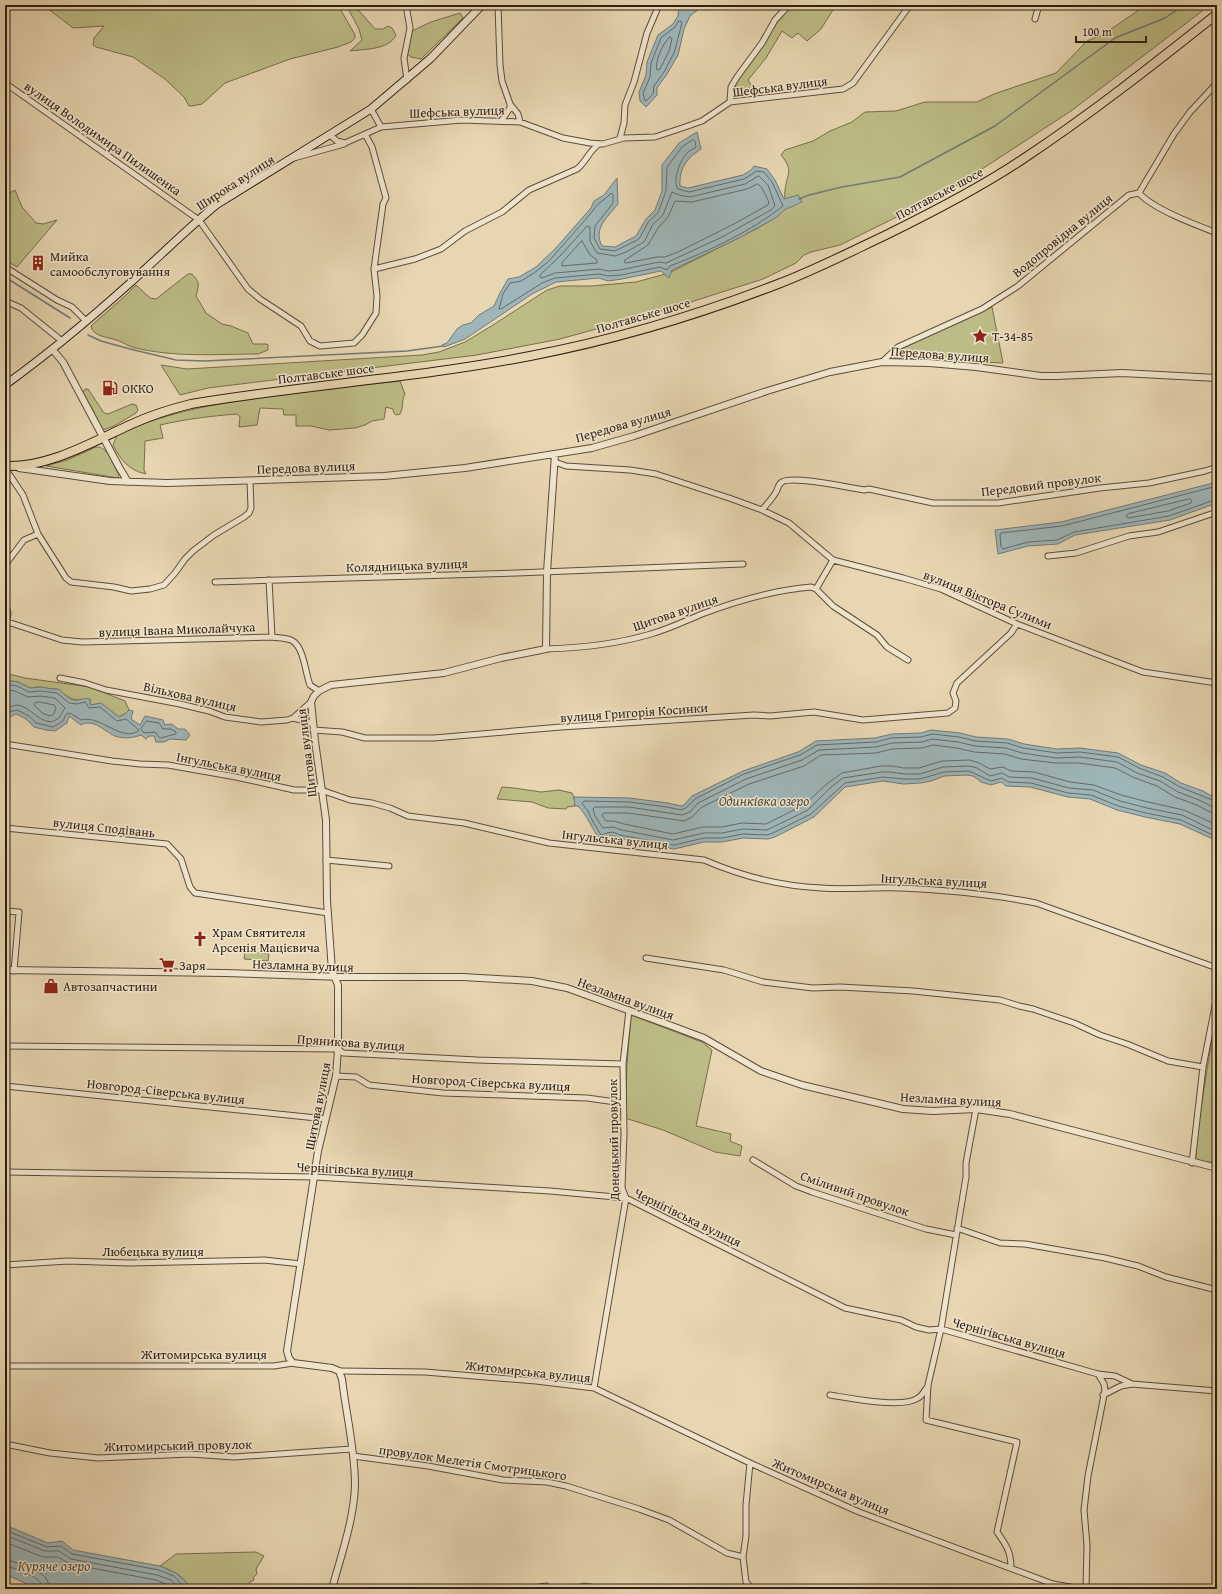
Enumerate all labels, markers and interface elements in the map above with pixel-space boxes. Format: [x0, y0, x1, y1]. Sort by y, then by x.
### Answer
scale bar [1076, 18, 1146, 44]
text: 100 m [1082, 23, 1112, 40]
street label: Шефська вулиця [732, 71, 829, 102]
street label: вулиця Володимира Пилишенка [20, 77, 186, 201]
street label: Шефська вулиця [409, 100, 505, 123]
street label: Широка вулиця [192, 150, 279, 215]
street label: Полтавське шосе [892, 162, 987, 225]
street label: Водопровідна вулиця [1008, 189, 1117, 282]
place label: Мийка самообслуговування [50, 247, 170, 281]
building icon: Мийка самообслуговування [29, 254, 47, 272]
street label: Полтавське шосе [594, 293, 692, 338]
place icon: Т-34-85 [971, 327, 989, 345]
place label: Т-34-85 [992, 327, 1033, 346]
street label: Передова вулиця [890, 342, 990, 367]
street label: Полтавське шосе [277, 358, 375, 389]
fuel station icon: ОККО [101, 379, 119, 397]
place label: ОККО [122, 379, 154, 398]
street label: Передова вулиця [573, 402, 674, 447]
street label: Передова вулиця [256, 456, 356, 479]
street label: Передовий провулок [980, 468, 1102, 501]
street label: Колядницька вулиця [346, 554, 469, 577]
street label: вулиця Віктора Сулими [921, 565, 1055, 634]
street label: Щитова вулиця [630, 589, 721, 636]
street label: вулиця Івана Миколайчука [98, 617, 257, 642]
street label: Вільхова вулиця [142, 677, 239, 716]
street label: вулиця Григорія Косинки [559, 698, 709, 727]
street label: Щитова вулиця [292, 707, 321, 798]
street label: Інгульська вулиця [175, 747, 283, 786]
water label: Одинківка озеро [719, 791, 809, 811]
street label: вулиця Сподівань [52, 813, 156, 842]
street label: Інгульська вулиця [561, 824, 669, 855]
street label: Інгульська вулиця [880, 868, 988, 893]
place label: Храм Святителя Арсенія Мацієвича [212, 923, 321, 957]
church icon: Храм Святителя Арсенія Мацієвича [191, 930, 209, 948]
street label: Незламна вулиця [252, 954, 354, 977]
supermarket icon: Заря [158, 956, 176, 974]
place label: Заря [179, 956, 206, 975]
street label: Незламна вулиця [575, 972, 677, 1025]
shop icon: Автозапчастини [42, 977, 60, 995]
place label: Автозапчастини [63, 977, 158, 996]
street label: Пряникова вулиця [296, 1029, 406, 1056]
street label: Щитова вулиця [300, 1060, 335, 1152]
street label: Новгород-Сіверська вулиця [411, 1069, 571, 1096]
street label: Новгород-Сіверська вулиця [86, 1074, 246, 1109]
street label: Донецький провулок [603, 1079, 624, 1202]
street label: Незламна вулиця [900, 1087, 1003, 1112]
street label: Чернігівська вулиця [296, 1157, 414, 1182]
street label: Сміливий провулок [798, 1166, 912, 1221]
street label: Чернігівська вулиця [631, 1183, 745, 1252]
street label: Любецька вулиця [102, 1242, 204, 1261]
street label: Чернігівська вулиця [950, 1312, 1068, 1363]
street label: Житомирська вулиця [140, 1345, 267, 1364]
street label: Житомирська вулиця [463, 1355, 592, 1388]
street label: Житомирський провулок [103, 1435, 252, 1456]
street label: провулок Мелетія Смотрицького [378, 1440, 568, 1485]
street label: Житомирська вулиця [768, 1453, 893, 1520]
water label: Куряче озеро [18, 1556, 90, 1576]

